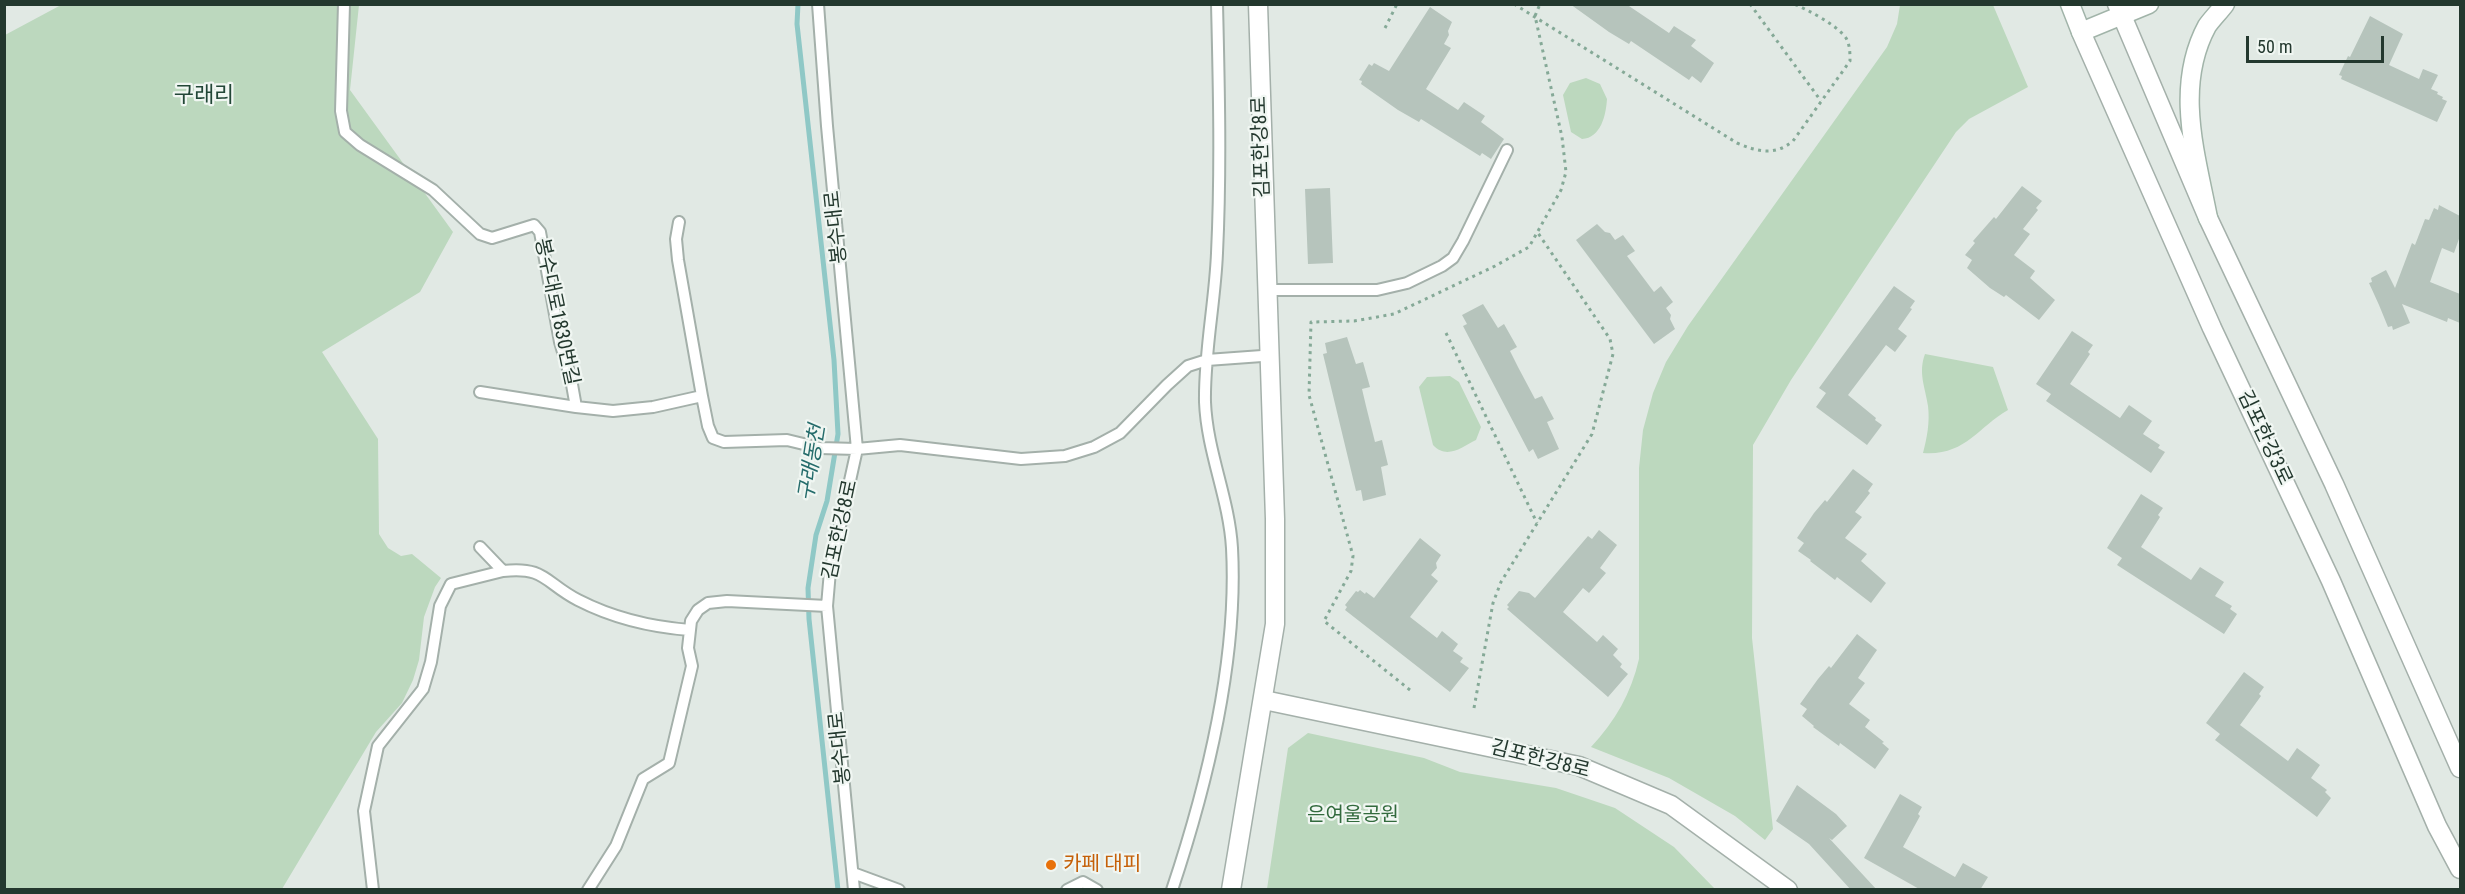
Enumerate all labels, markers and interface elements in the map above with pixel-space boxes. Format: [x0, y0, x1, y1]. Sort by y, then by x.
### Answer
scale bar [2249, 24, 2387, 62]
text: 50 m [2257, 36, 2292, 57]
district label: 구래리 [174, 83, 234, 109]
street label: 김포한강8로 [1248, 96, 1276, 198]
street label: 봉수대로 [821, 189, 853, 265]
street label: 봉수대로1830번길 [529, 236, 583, 388]
street label: 김포한강3로 [2232, 387, 2296, 489]
water label: 구래동천 [795, 423, 831, 503]
street label: 김포한강8로 [819, 478, 863, 582]
street label: 봉수대로 [825, 710, 857, 786]
street label: 김포한강8로 [1488, 736, 1592, 784]
park label: 은여울공원 [1307, 804, 1399, 828]
place label: 카페 대피 [1063, 853, 1141, 877]
marker: 카페 대피 [1044, 858, 1058, 872]

